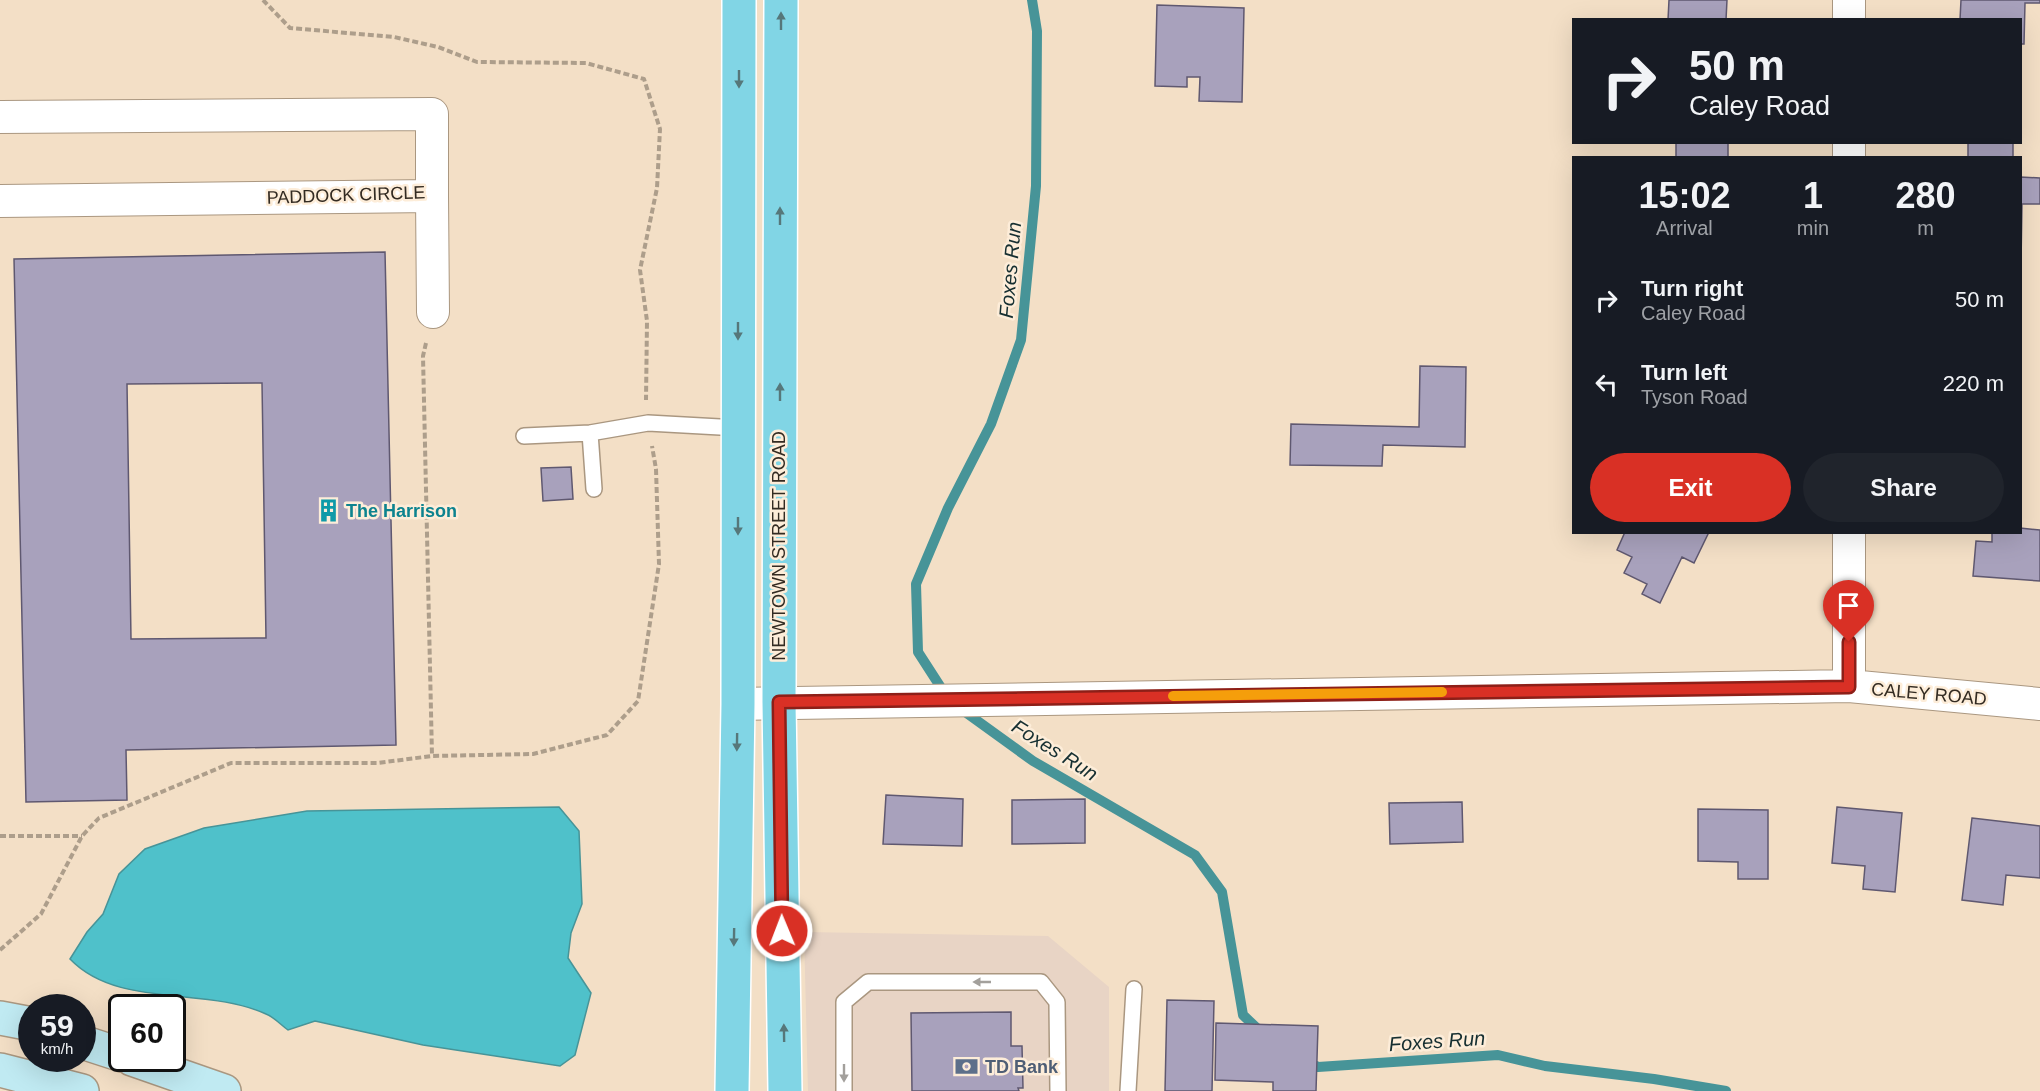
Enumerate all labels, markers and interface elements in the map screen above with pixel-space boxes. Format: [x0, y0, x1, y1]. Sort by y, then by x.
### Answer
one-way arrow [776, 12, 786, 31]
icon: right [1590, 42, 1668, 120]
text: 50 m [1689, 42, 1785, 89]
one-way arrow [734, 70, 744, 89]
text: Caley Road [1689, 91, 1830, 121]
text: 15:02 [1638, 175, 1730, 216]
text: 1 [1803, 175, 1823, 216]
text: 280 [1895, 175, 1956, 216]
street label: PADDOCK CIRCLE [266, 182, 426, 208]
one-way arrow [775, 207, 785, 226]
text: Arrival [1656, 217, 1713, 239]
text: min [1797, 217, 1829, 239]
text: m [1917, 217, 1934, 239]
water label: Foxes Run [995, 221, 1025, 319]
text: Turn right [1641, 276, 1743, 301]
icon: right [1590, 284, 1623, 317]
text: 50 m [1955, 287, 2004, 312]
text: Caley Road [1641, 302, 1746, 324]
one-way arrow [733, 322, 743, 341]
text: Turn left [1641, 360, 1727, 385]
icon: left [1590, 368, 1623, 401]
text: 220 m [1943, 371, 2004, 396]
one-way arrow [775, 382, 785, 401]
text: Tyson Road [1641, 386, 1748, 408]
street label: NEWTOWN STREET ROAD [769, 431, 789, 661]
button: Exit [1590, 453, 1791, 522]
button: Share [1803, 453, 2004, 522]
building icon: The Harrison [315, 498, 341, 524]
place label: The Harrison [346, 501, 457, 521]
one-way arrow [733, 517, 743, 536]
pin [1823, 580, 1874, 642]
icon: arrive [1832, 589, 1865, 622]
street label: CALEY ROAD [1870, 679, 1988, 709]
water label: Foxes Run [1008, 715, 1102, 785]
one-way arrow [732, 733, 742, 752]
position arrow [750, 899, 814, 963]
one-way arrow [730, 928, 739, 947]
one-way arrow [973, 977, 992, 987]
speed limit sign: 60 [108, 994, 186, 1072]
text: 59 [40, 1009, 74, 1042]
one-way arrow [779, 1023, 789, 1042]
water label: Foxes Run [1388, 1027, 1486, 1055]
text: km/h [41, 1040, 73, 1057]
bank icon: TD Bank [954, 1054, 980, 1080]
place label: TD Bank [985, 1057, 1059, 1077]
one-way arrow [839, 1063, 849, 1082]

